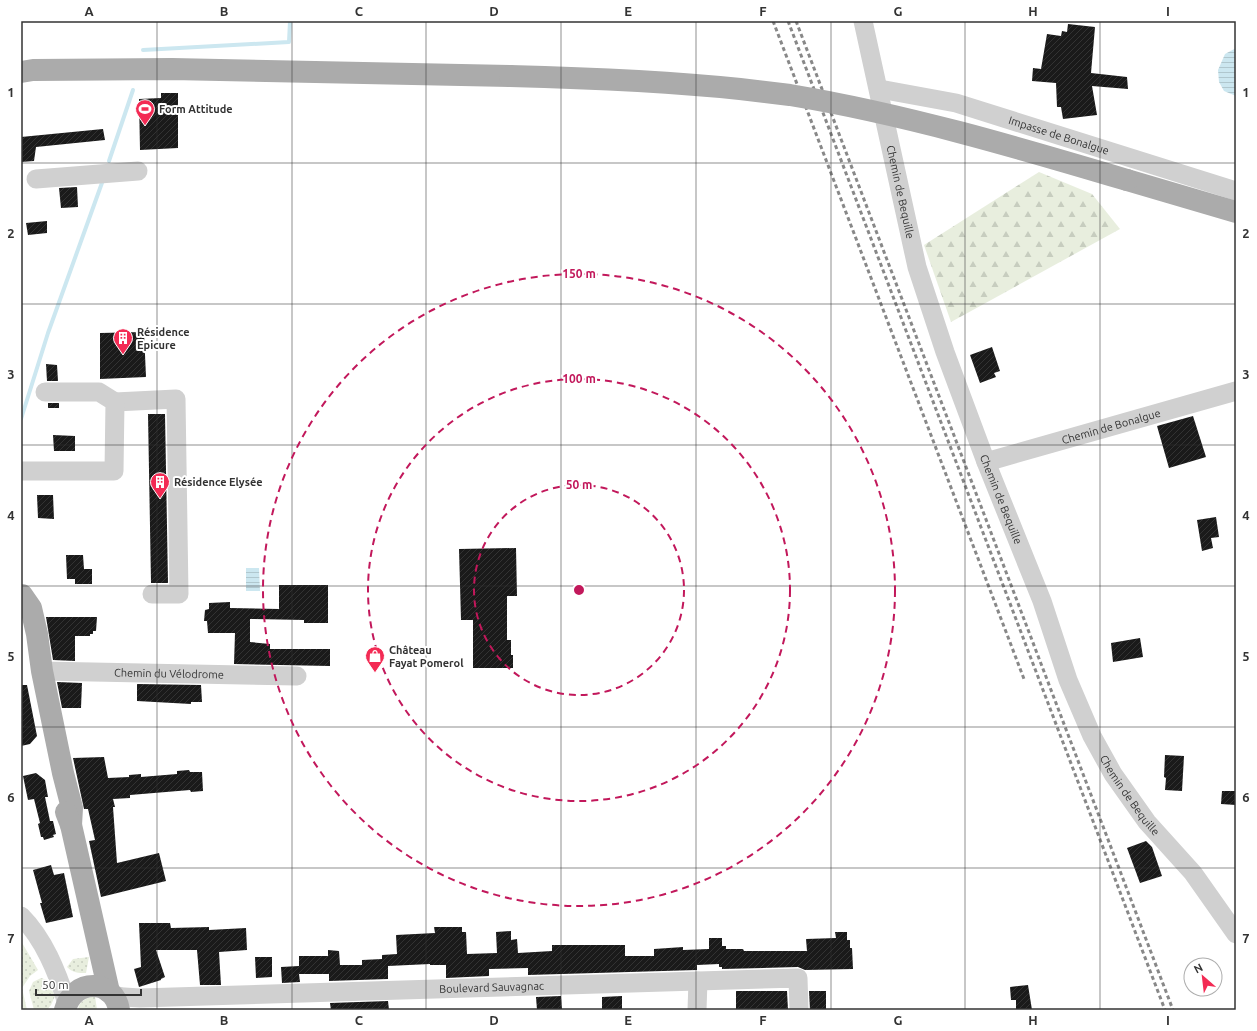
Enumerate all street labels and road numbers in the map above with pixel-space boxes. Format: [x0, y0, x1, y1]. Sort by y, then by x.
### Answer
street label: Impasse de Bonalgue [1007, 114, 1111, 157]
street label: Chemin de Bequille [884, 144, 917, 240]
street label: Chemin de Bonalgue [1060, 407, 1162, 446]
street label: Chemin de Bequille [978, 453, 1024, 546]
street label: Chemin du Vélodrome [114, 666, 224, 681]
street label: Chemin de Bequille [1098, 753, 1162, 838]
street label: Boulevard Sauvagnac [439, 980, 544, 995]

